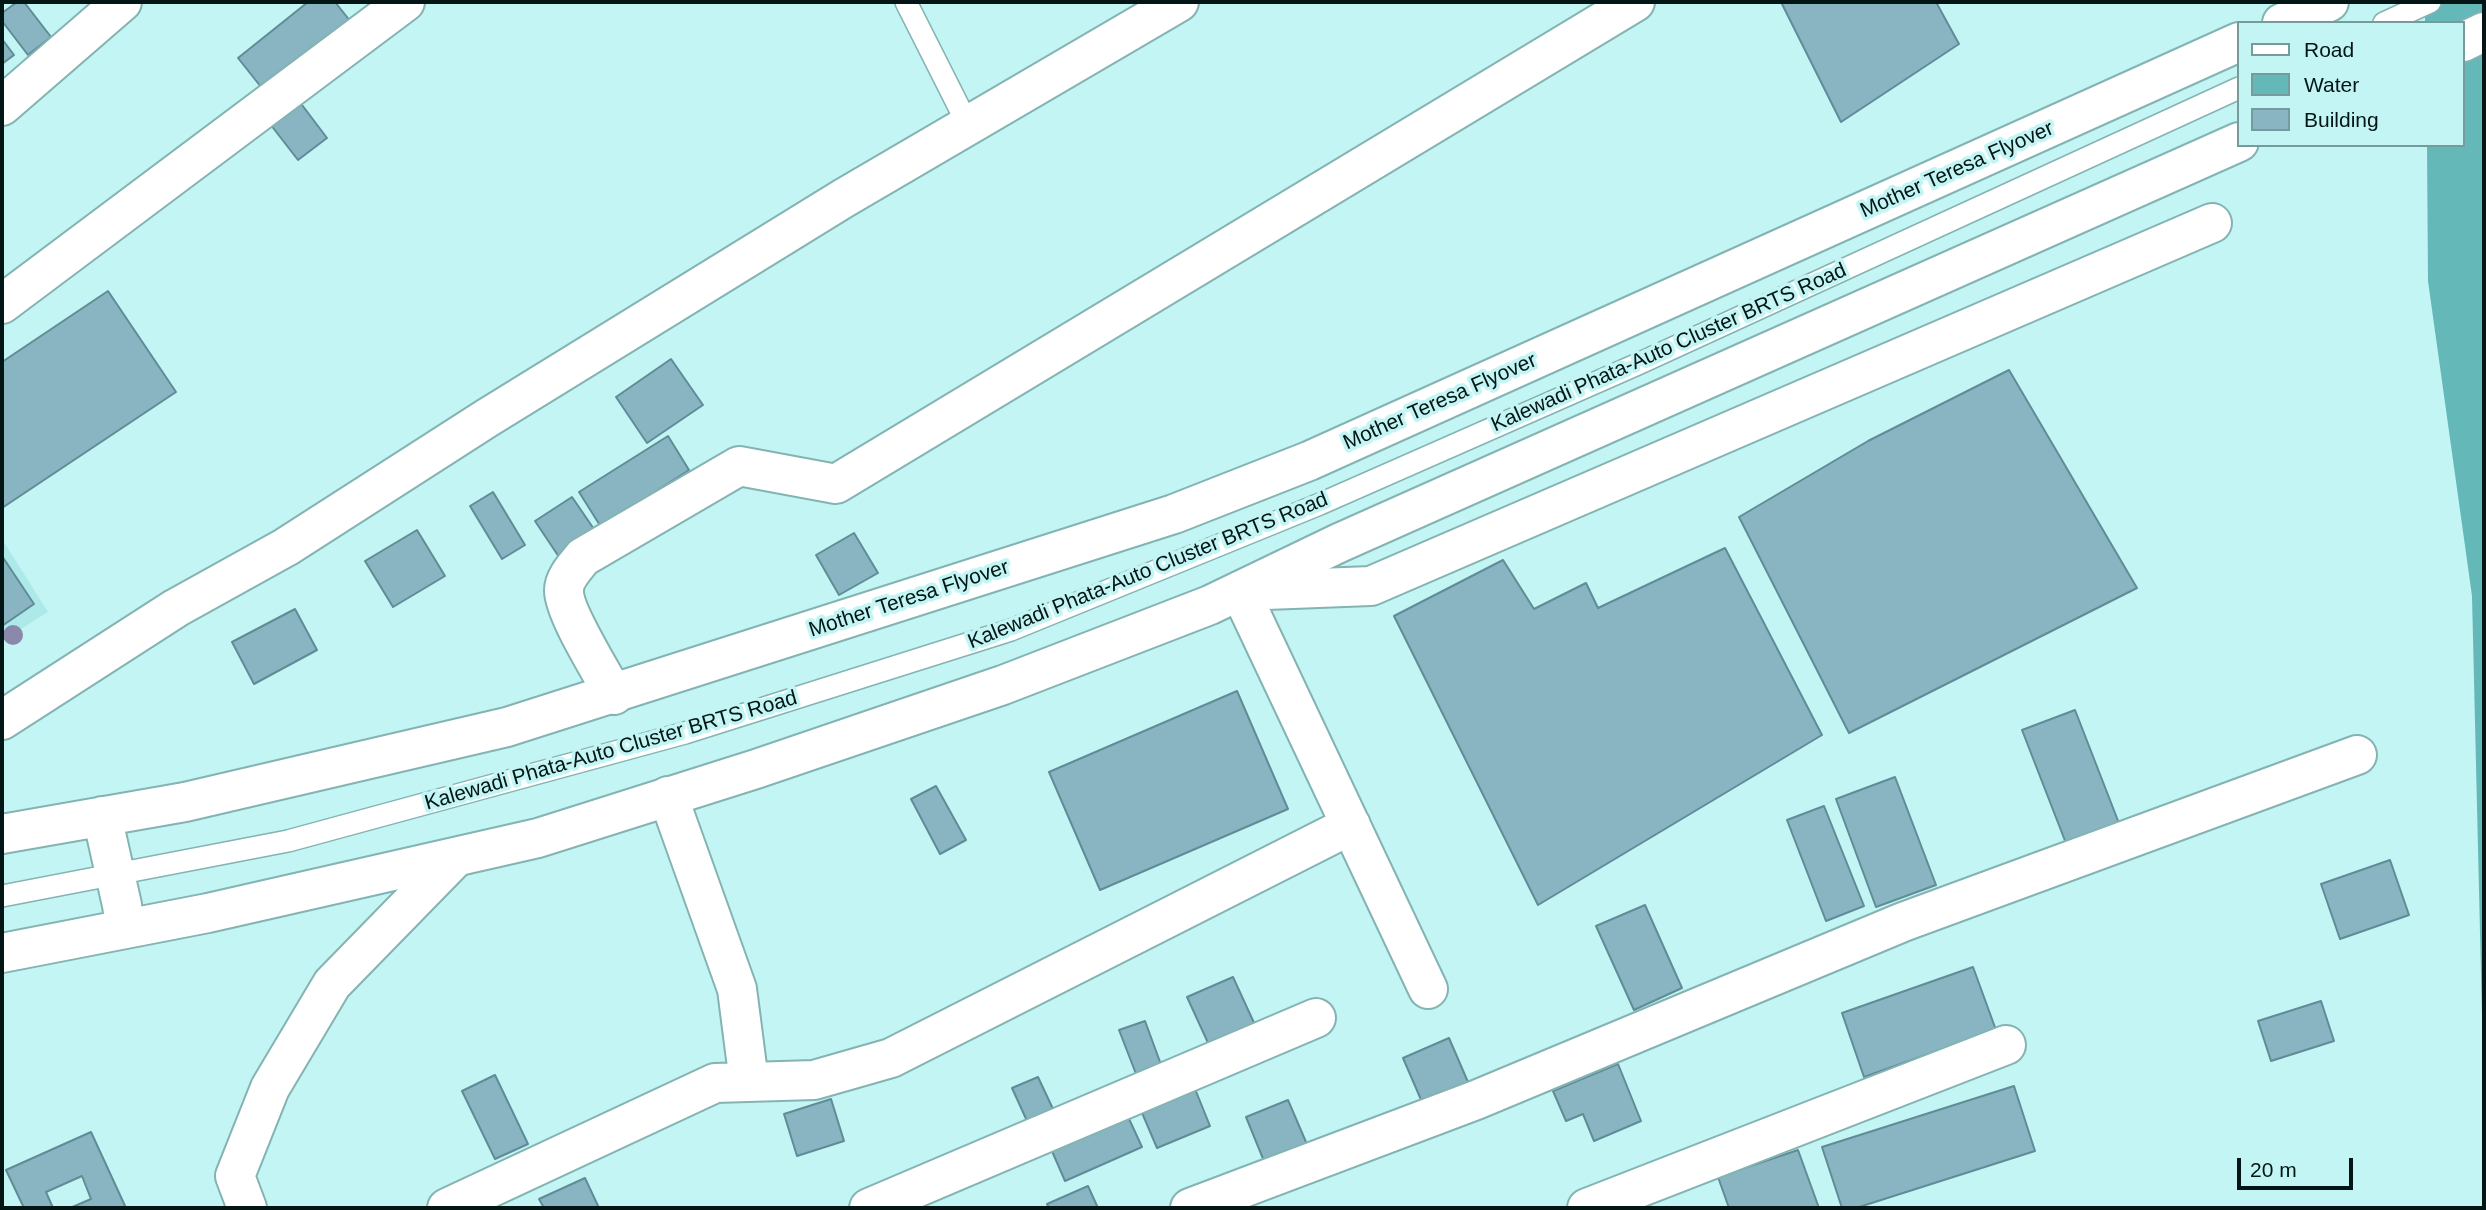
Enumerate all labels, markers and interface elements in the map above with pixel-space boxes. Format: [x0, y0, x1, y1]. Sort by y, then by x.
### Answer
legend [2238, 21, 2465, 147]
text: Road [2304, 38, 2354, 61]
text: Water [2304, 73, 2359, 96]
text: Building [2304, 108, 2379, 131]
street label: Mother Teresa Flyover [1856, 116, 2058, 224]
street label: Kalewadi Phata-Auto Cluster BRTS Road [1488, 258, 1850, 438]
street label: Mother Teresa Flyover [1339, 348, 1541, 456]
street label: Kalewadi Phata-Auto Cluster BRTS Road [964, 487, 1332, 655]
street label: Mother Teresa Flyover [806, 555, 1012, 643]
street label: Kalewadi Phata-Auto Cluster BRTS Road [422, 686, 800, 816]
scale bar [2241, 1144, 2356, 1188]
text: 20 m [2250, 1158, 2297, 1181]

